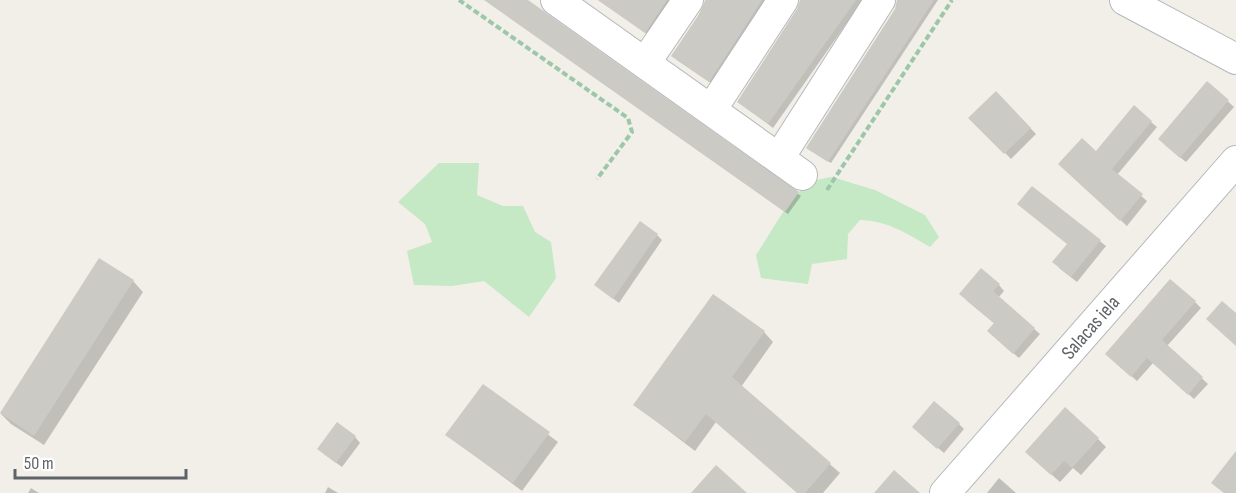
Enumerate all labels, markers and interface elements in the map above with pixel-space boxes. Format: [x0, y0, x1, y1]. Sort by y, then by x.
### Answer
street label: Salacas iela [1057, 291, 1125, 364]
scale bar [15, 442, 186, 480]
text: 50 m [24, 453, 54, 474]

